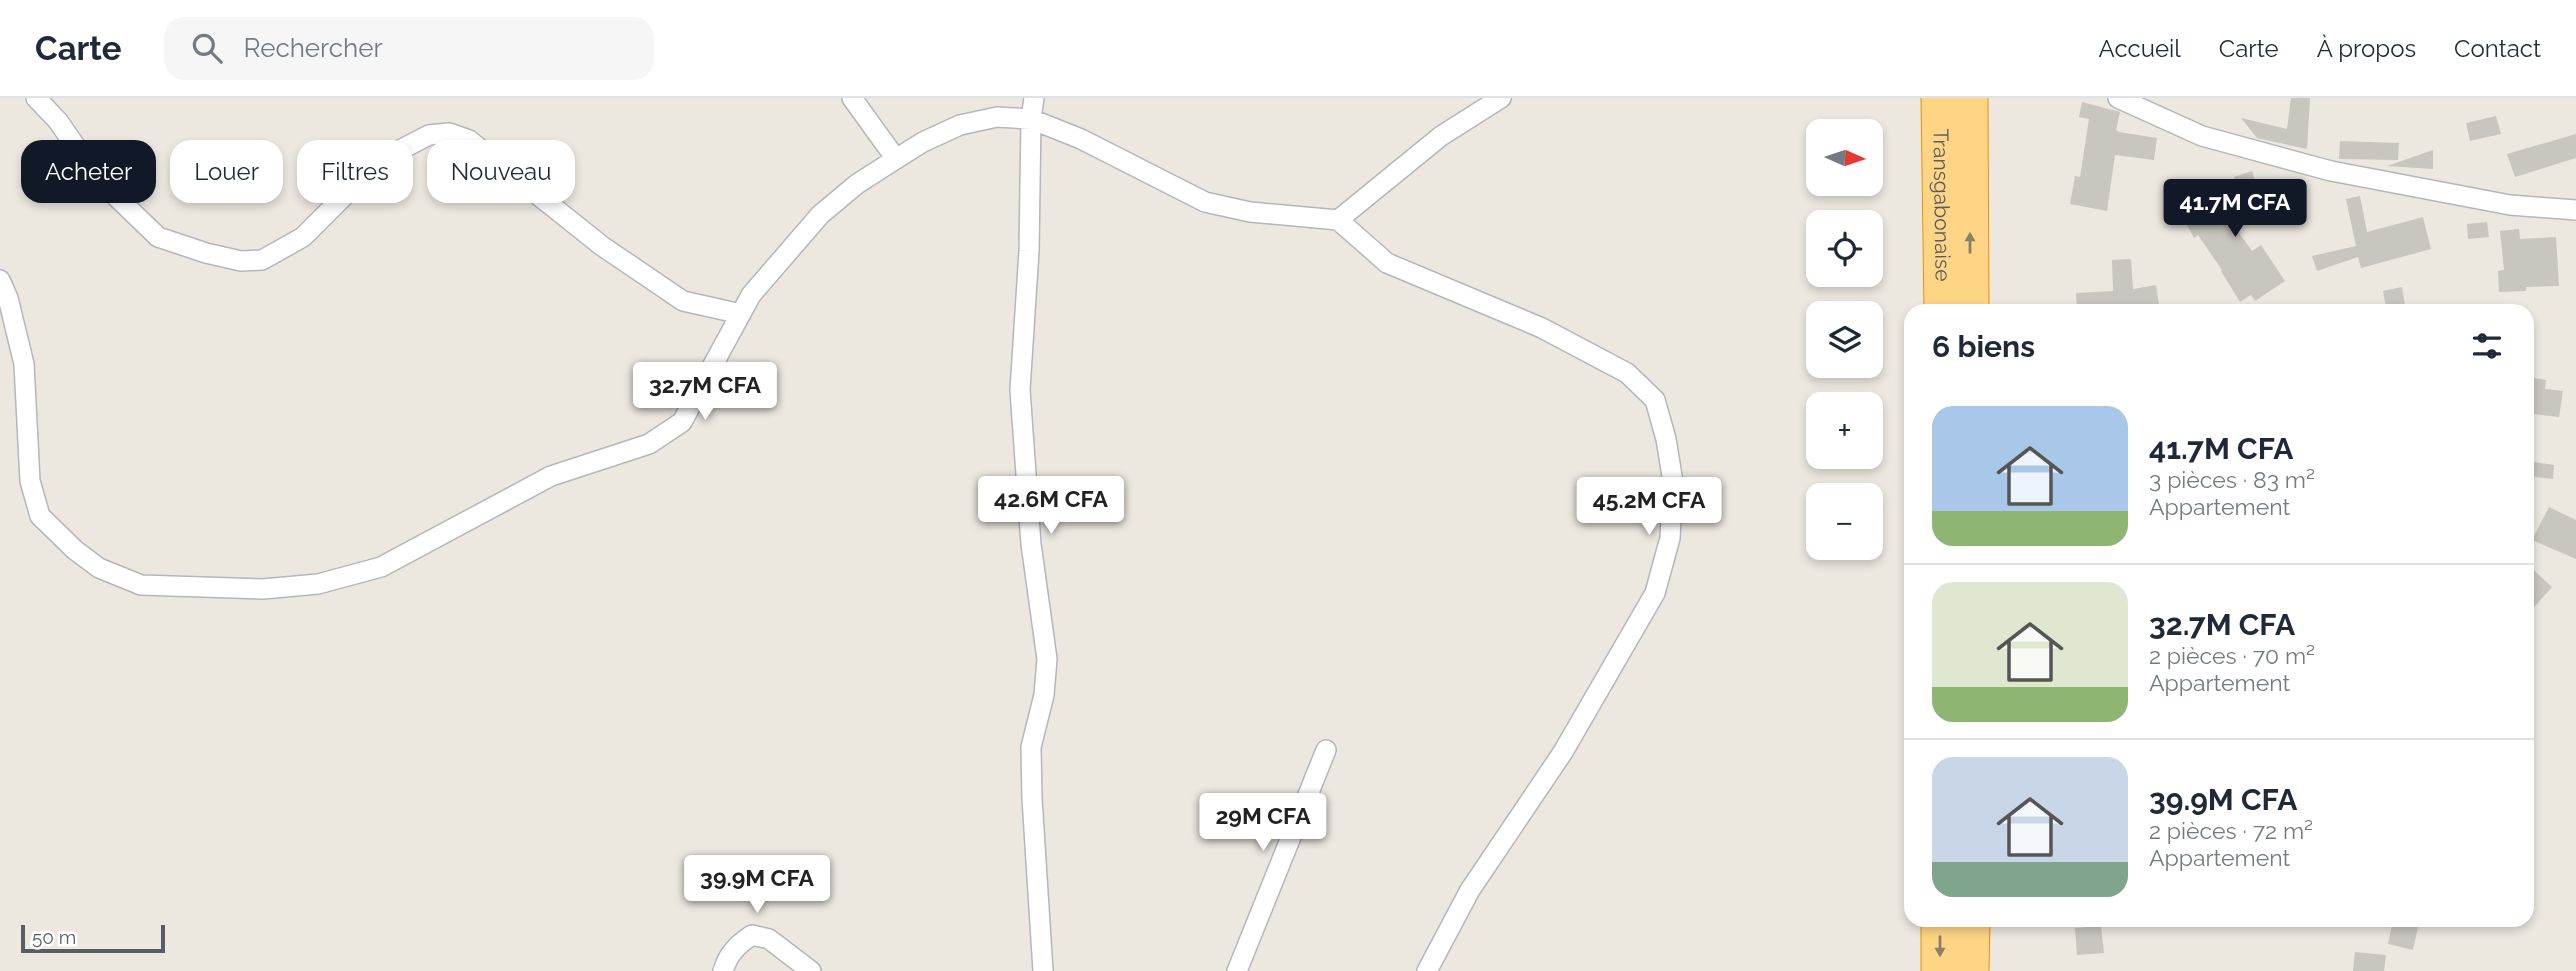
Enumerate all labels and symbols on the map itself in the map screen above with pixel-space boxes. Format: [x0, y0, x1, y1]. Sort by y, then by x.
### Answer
north arrow [1806, 119, 1883, 196]
street label: Transgabonaise [1928, 128, 1956, 282]
pin: 41.7M CFA [2155, 180, 2315, 239]
one-way arrow [1964, 232, 1976, 254]
pin: 32.7M CFA [625, 362, 785, 422]
pin: 42.6M CFA [971, 476, 1131, 536]
pin: 45.2M CFA [1569, 478, 1729, 537]
pin: 29M CFA [1198, 794, 1328, 853]
pin: 39.9M CFA [677, 856, 837, 915]
scale bar [21, 922, 164, 954]
one-way arrow [1934, 935, 1946, 957]

